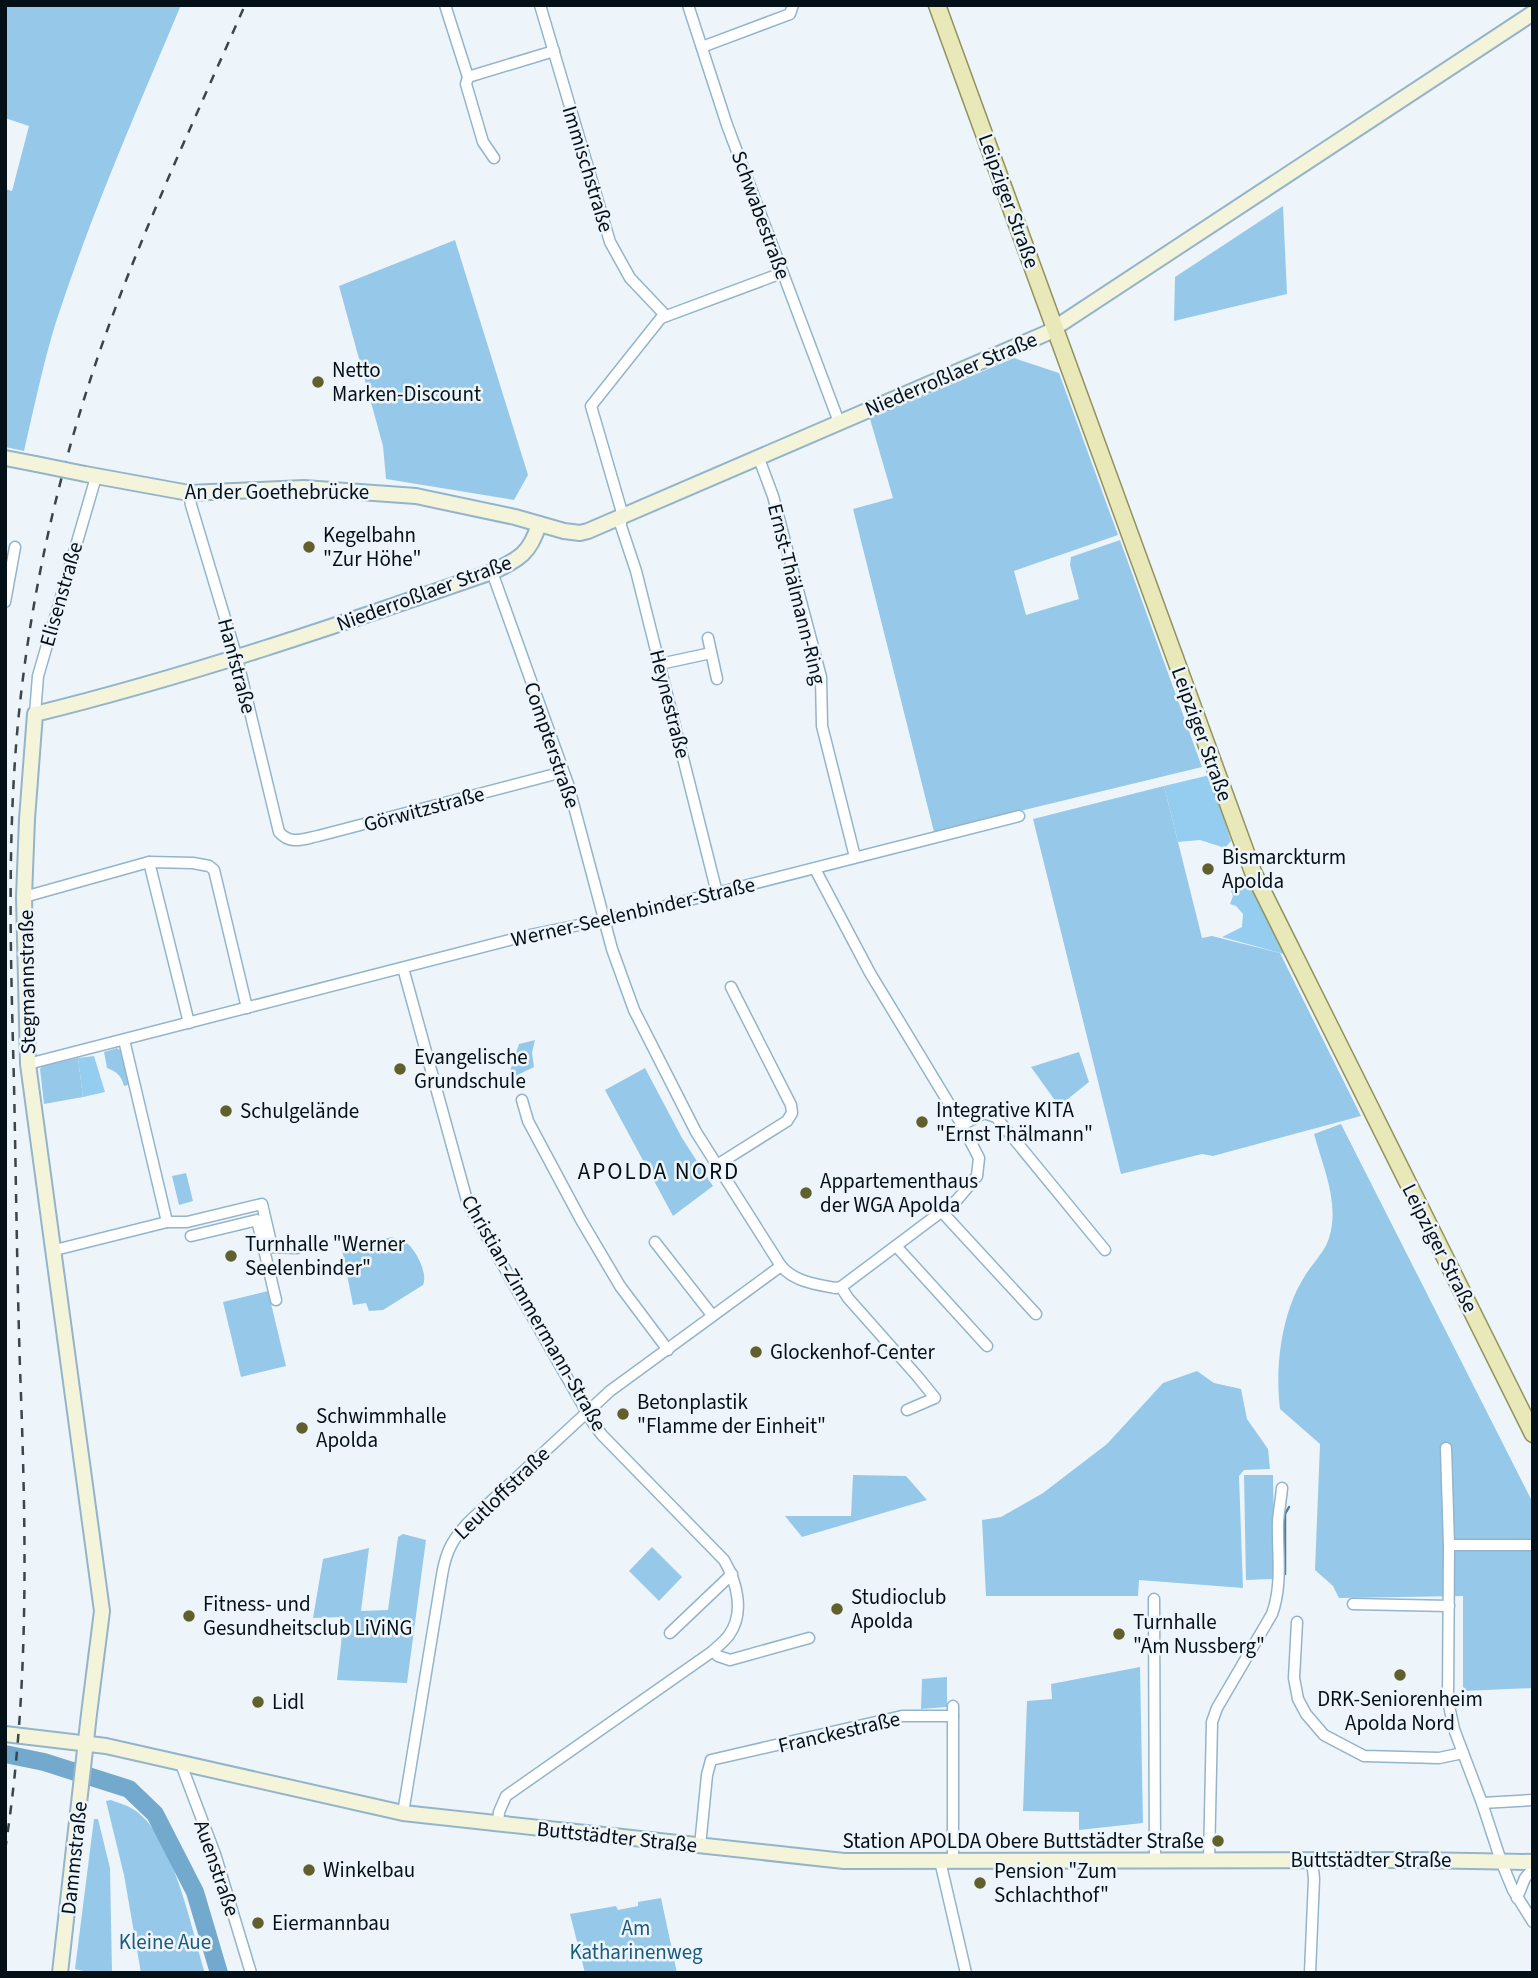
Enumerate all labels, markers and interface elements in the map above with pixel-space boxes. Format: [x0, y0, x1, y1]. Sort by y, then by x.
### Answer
street label: Immischstraße [555, 102, 621, 236]
street label: Leipziger Straße [971, 130, 1047, 272]
street label: Schwabestraße [724, 146, 798, 284]
street label: Niederroßlaer Straße [860, 324, 1042, 424]
place label: Netto Marken-Discount [332, 355, 481, 409]
marker: Netto Marken-Discount [310, 374, 326, 390]
street label: An der Goethebrücke [185, 477, 369, 507]
street label: Ernst-Thälmann-Ring [760, 500, 834, 688]
place label: Kegelbahn "Zur Höhe" [323, 520, 422, 574]
street label: Elisenstraße [32, 538, 90, 650]
marker: Kegelbahn "Zur Höhe" [301, 539, 317, 555]
street label: Niederroßlaer Straße [332, 547, 516, 639]
street label: Hanfstraße [210, 615, 264, 717]
street label: Heynestraße [642, 646, 698, 762]
street label: Leipziger Straße [1164, 663, 1240, 805]
street label: Compterstraße [516, 678, 588, 812]
street label: Görwitzstraße [360, 779, 488, 839]
place label: Bismarckturm Apolda [1222, 842, 1346, 896]
marker: Bismarckturm Apolda [1200, 861, 1216, 877]
street label: Werner-Seelenbinder-Straße [508, 869, 758, 955]
street label: Stegmannstraße [11, 909, 43, 1055]
place label: Evangelische Grundschule [414, 1042, 528, 1096]
marker: Evangelische Grundschule [392, 1061, 408, 1077]
place label: Integrative KITA "Ernst Thälmann" [936, 1095, 1093, 1149]
place label: Schulgelände [240, 1096, 359, 1126]
marker: Schulgelände [218, 1103, 234, 1119]
marker: Integrative KITA "Ernst Thälmann" [914, 1114, 930, 1130]
district label: APOLDA NORD [578, 1155, 740, 1188]
place label: Appartementhaus der WGA Apolda [820, 1166, 978, 1220]
street label: Leipziger Straße [1395, 1178, 1485, 1318]
marker: Appartementhaus der WGA Apolda [798, 1185, 814, 1201]
street label: Christian-Zimmermann-Straße [454, 1189, 614, 1437]
place label: Turnhalle "Werner Seelenbinder" [245, 1229, 406, 1283]
marker: Turnhalle "Werner Seelenbinder" [223, 1248, 239, 1264]
place label: Glockenhof-Center [770, 1337, 935, 1367]
marker: Glockenhof-Center [748, 1344, 764, 1360]
place label: Betonplastik "Flamme der Einheit" [637, 1387, 826, 1441]
place label: Schwimmhalle Apolda [316, 1401, 446, 1455]
marker: Betonplastik "Flamme der Einheit" [615, 1406, 631, 1422]
marker: Schwimmhalle Apolda [294, 1420, 310, 1436]
street label: Leutloffstraße [447, 1439, 557, 1547]
place label: Studioclub Apolda [851, 1582, 946, 1636]
place label: Fitness- und Gesundheitsclub LiViNG [203, 1589, 413, 1643]
marker: Studioclub Apolda [829, 1601, 845, 1617]
place label: Turnhalle "Am Nussberg" [1133, 1607, 1265, 1661]
marker: Fitness- und Gesundheitsclub LiViNG [181, 1608, 197, 1624]
marker: Turnhalle "Am Nussberg" [1111, 1626, 1127, 1642]
marker: DRK-Seniorenheim Apolda Nord [1392, 1667, 1408, 1683]
place label: DRK-Seniorenheim Apolda Nord [1317, 1684, 1483, 1738]
place label: Lidl [272, 1687, 304, 1717]
marker: Lidl [250, 1694, 266, 1710]
street label: Franckestraße [775, 1703, 903, 1761]
street label: Dammstraße [53, 1800, 95, 1916]
street label: Buttstädter Straße [535, 1814, 699, 1860]
street label: Auenstraße [187, 1816, 247, 1920]
place label: Station APOLDA Obere Buttstädter Straße [843, 1826, 1204, 1856]
marker: Station APOLDA Obere Buttstädter Straße [1210, 1833, 1226, 1849]
street label: Buttstädter Straße [1290, 1845, 1452, 1875]
place label: Winkelbau [323, 1855, 415, 1885]
place label: Pension "Zum Schlachthof" [994, 1856, 1117, 1910]
marker: Winkelbau [301, 1862, 317, 1878]
marker: Pension "Zum Schlachthof" [972, 1875, 988, 1891]
place label: Eiermannbau [272, 1908, 390, 1938]
park label: Am Katharinenweg [569, 1913, 703, 1967]
marker: Eiermannbau [250, 1915, 266, 1931]
park label: Kleine Aue [119, 1927, 211, 1957]

